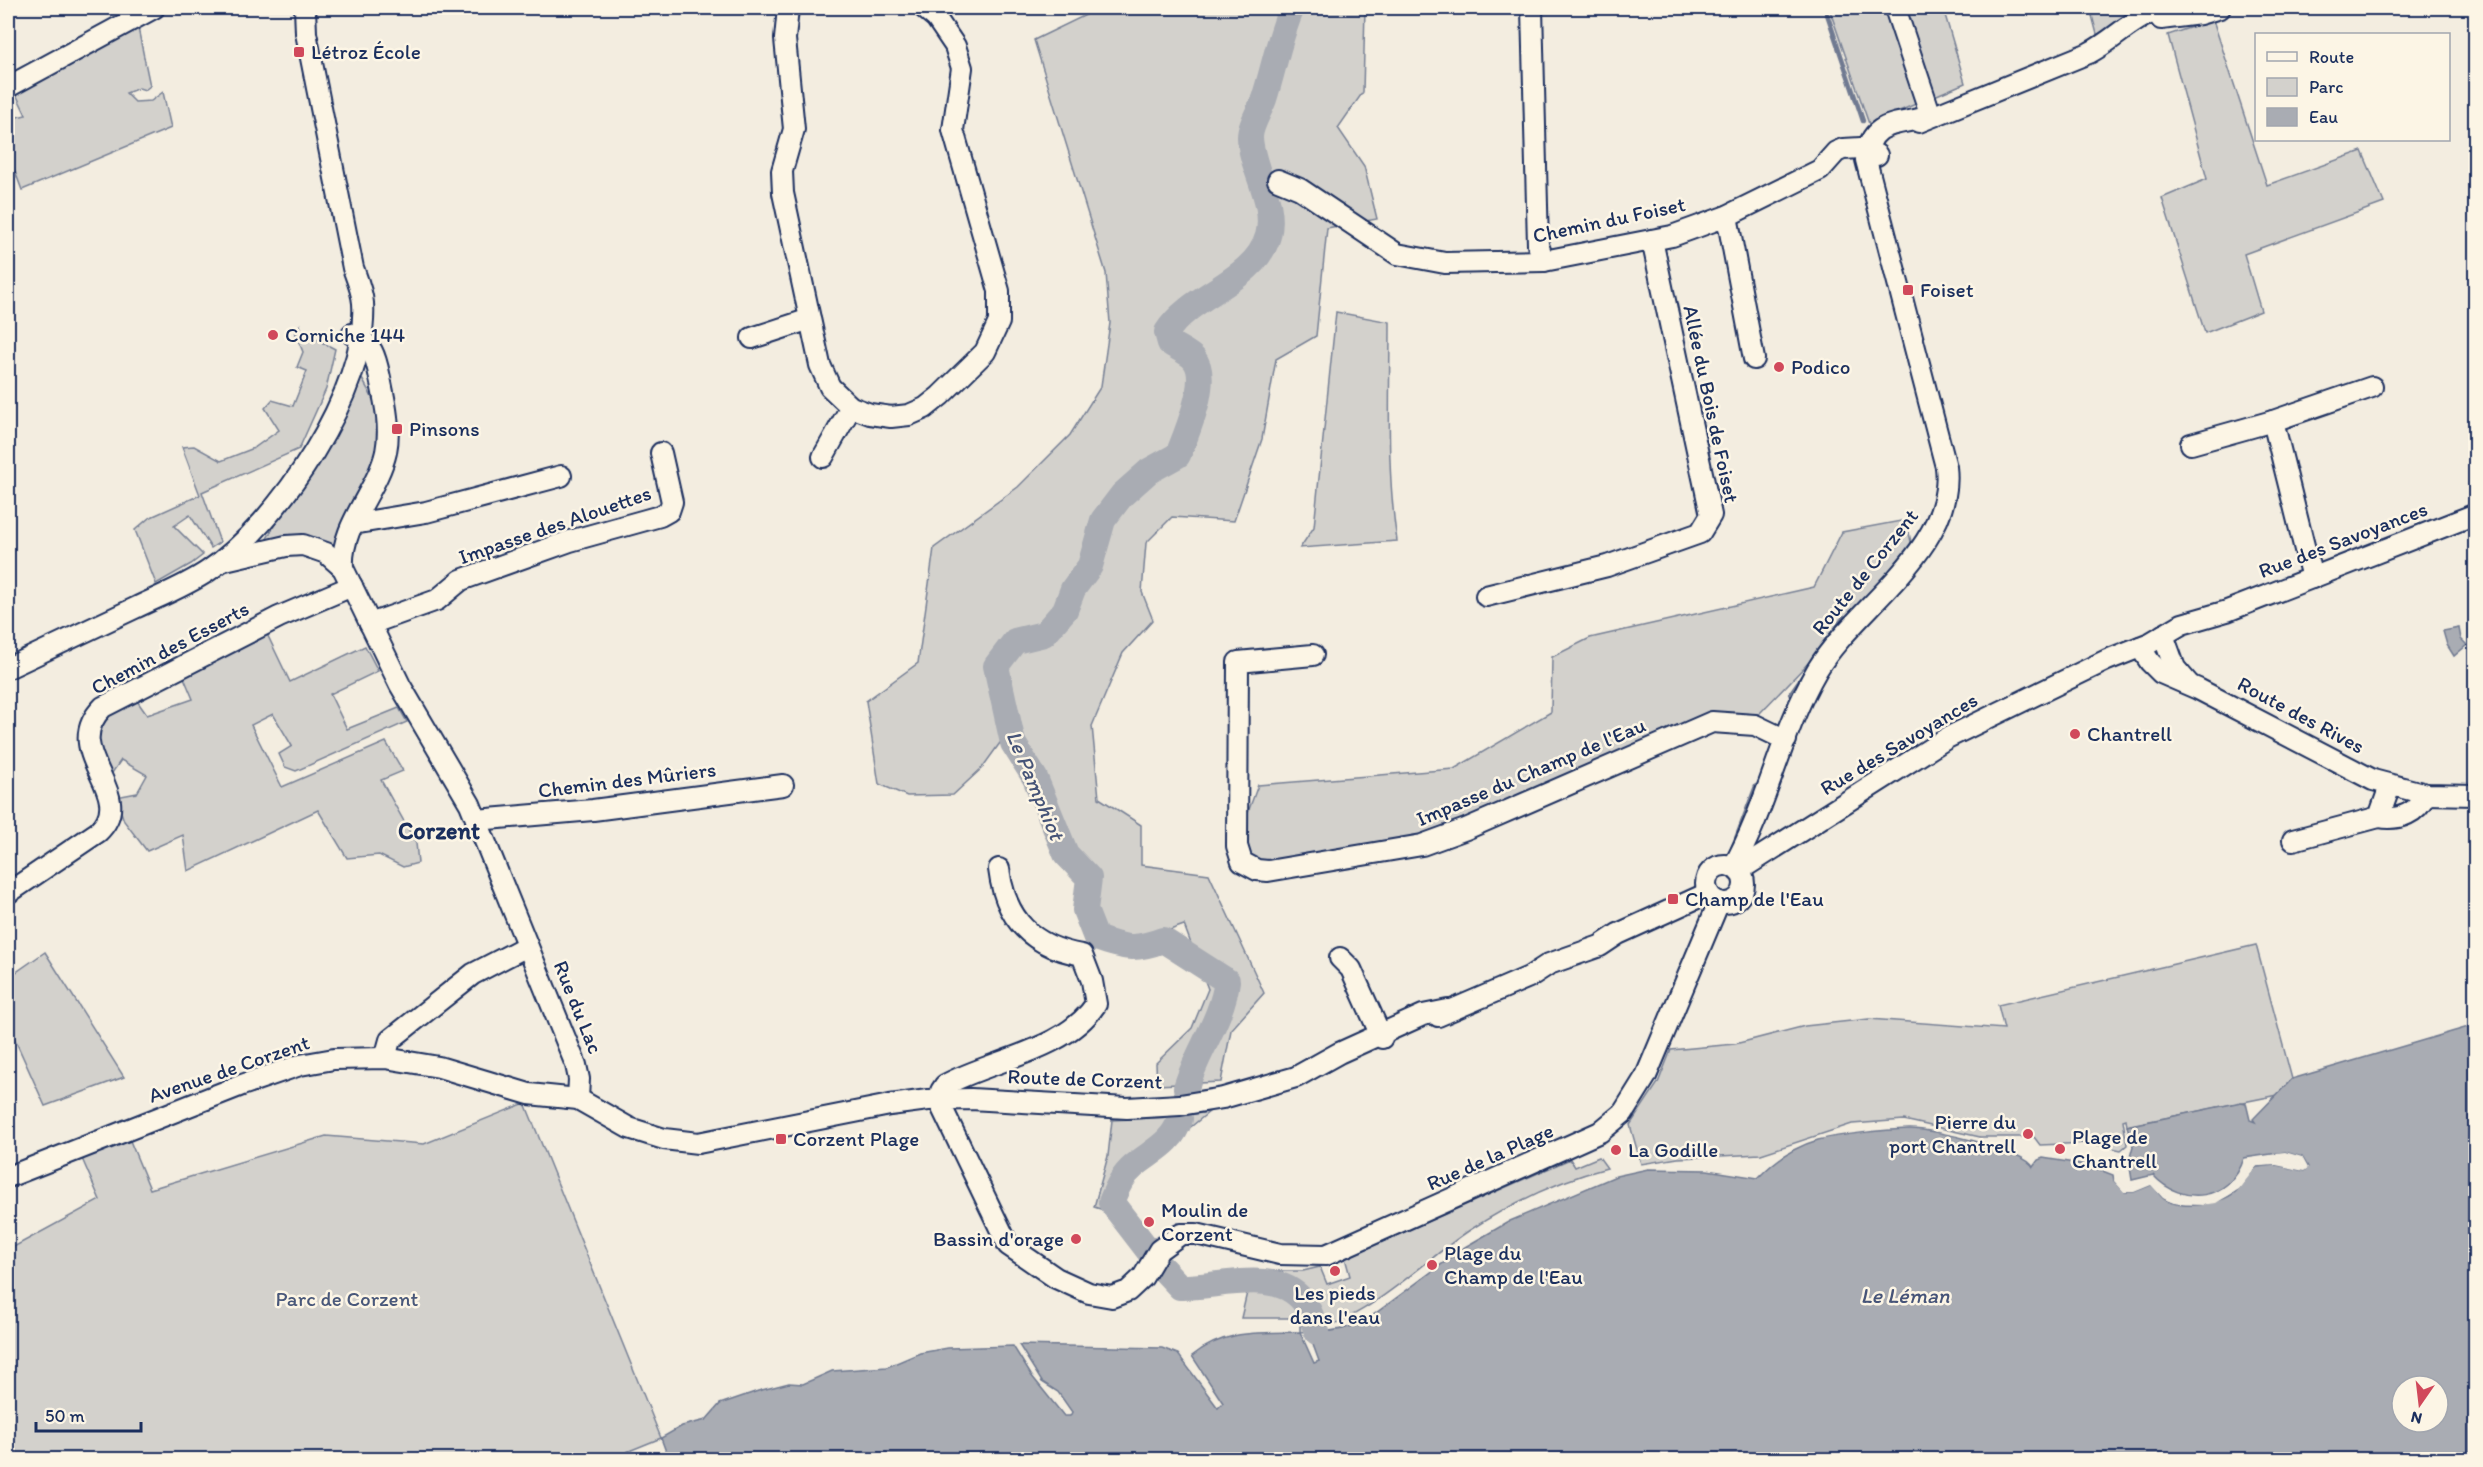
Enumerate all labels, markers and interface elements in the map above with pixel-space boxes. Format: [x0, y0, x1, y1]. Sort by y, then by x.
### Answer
legend [2255, 33, 2450, 141]
place label: Létroz École [311, 39, 421, 64]
marker: Létroz École [292, 45, 306, 59]
text: Route [2309, 46, 2354, 68]
text: Parc [2309, 76, 2343, 98]
text: Eau [2309, 106, 2338, 128]
street label: Chemin du Foiset [1530, 191, 1688, 248]
place label: Foiset [1920, 277, 1974, 302]
marker: Foiset [1901, 283, 1915, 297]
street label: Allée du Bois de Foiset [1678, 303, 1745, 505]
place label: Corniche 144 [285, 322, 406, 347]
marker: Corniche 144 [266, 328, 280, 342]
place label: Podico [1791, 354, 1850, 379]
marker: Podico [1772, 360, 1786, 374]
place label: Pinsons [409, 416, 480, 441]
marker: Pinsons [390, 422, 404, 436]
street label: Impasse des Alouettes [455, 480, 654, 569]
street label: Rue des Savoyances [2255, 496, 2431, 583]
street label: Route de Corzent [1806, 504, 1923, 640]
street label: Chemin des Esserts [87, 595, 253, 700]
street label: Route des Rives [2233, 671, 2369, 759]
street label: Rue des Savoyances [1816, 687, 1982, 800]
street label: Impasse du Champ de l'Eau [1413, 712, 1649, 831]
place label: Chantrell [2087, 721, 2172, 746]
water label: Le Pamphiot [1000, 727, 1071, 845]
marker: Chantrell [2068, 727, 2082, 741]
street label: Chemin des Mûriers [537, 756, 717, 803]
district label: Corzent [398, 816, 480, 845]
place label: Champ de l'Eau [1685, 886, 1824, 911]
marker: Champ de l'Eau [1666, 892, 1680, 906]
street label: Rue du Lac [549, 957, 608, 1057]
street label: Avenue de Corzent [145, 1029, 313, 1108]
street label: Route de Corzent [1007, 1063, 1163, 1094]
place label: Pierre du port Chantrell [1889, 1109, 2016, 1158]
street label: Rue de la Plage [1422, 1117, 1557, 1196]
place label: Plage de Chantrell [2072, 1124, 2157, 1173]
place label: Corzent Plage [793, 1126, 919, 1151]
marker: Pierre du port Chantrell [2021, 1127, 2035, 1141]
marker: Corzent Plage [774, 1132, 788, 1146]
place label: La Godille [1628, 1137, 1718, 1162]
marker: Plage de Chantrell [2053, 1142, 2067, 1156]
marker: La Godille [1609, 1143, 1623, 1157]
place label: Moulin de Corzent [1161, 1197, 1248, 1246]
marker: Moulin de Corzent [1142, 1215, 1156, 1229]
place label: Bassin d'orage [933, 1226, 1064, 1251]
marker: Bassin d'orage [1069, 1232, 1083, 1246]
place label: Plage du Champ de l'Eau [1444, 1240, 1583, 1289]
marker: Plage du Champ de l'Eau [1425, 1258, 1439, 1272]
marker: Les pieds dans l'eau [1328, 1264, 1342, 1278]
place label: Les pieds dans l'eau [1290, 1280, 1381, 1329]
water label: Le Léman [1860, 1282, 1950, 1309]
park label: Parc de Corzent [276, 1286, 419, 1311]
north arrow [2390, 1374, 2450, 1434]
scale bar [36, 1395, 141, 1433]
text: 50 m [45, 1405, 85, 1427]
text: N [2409, 1408, 2424, 1429]

